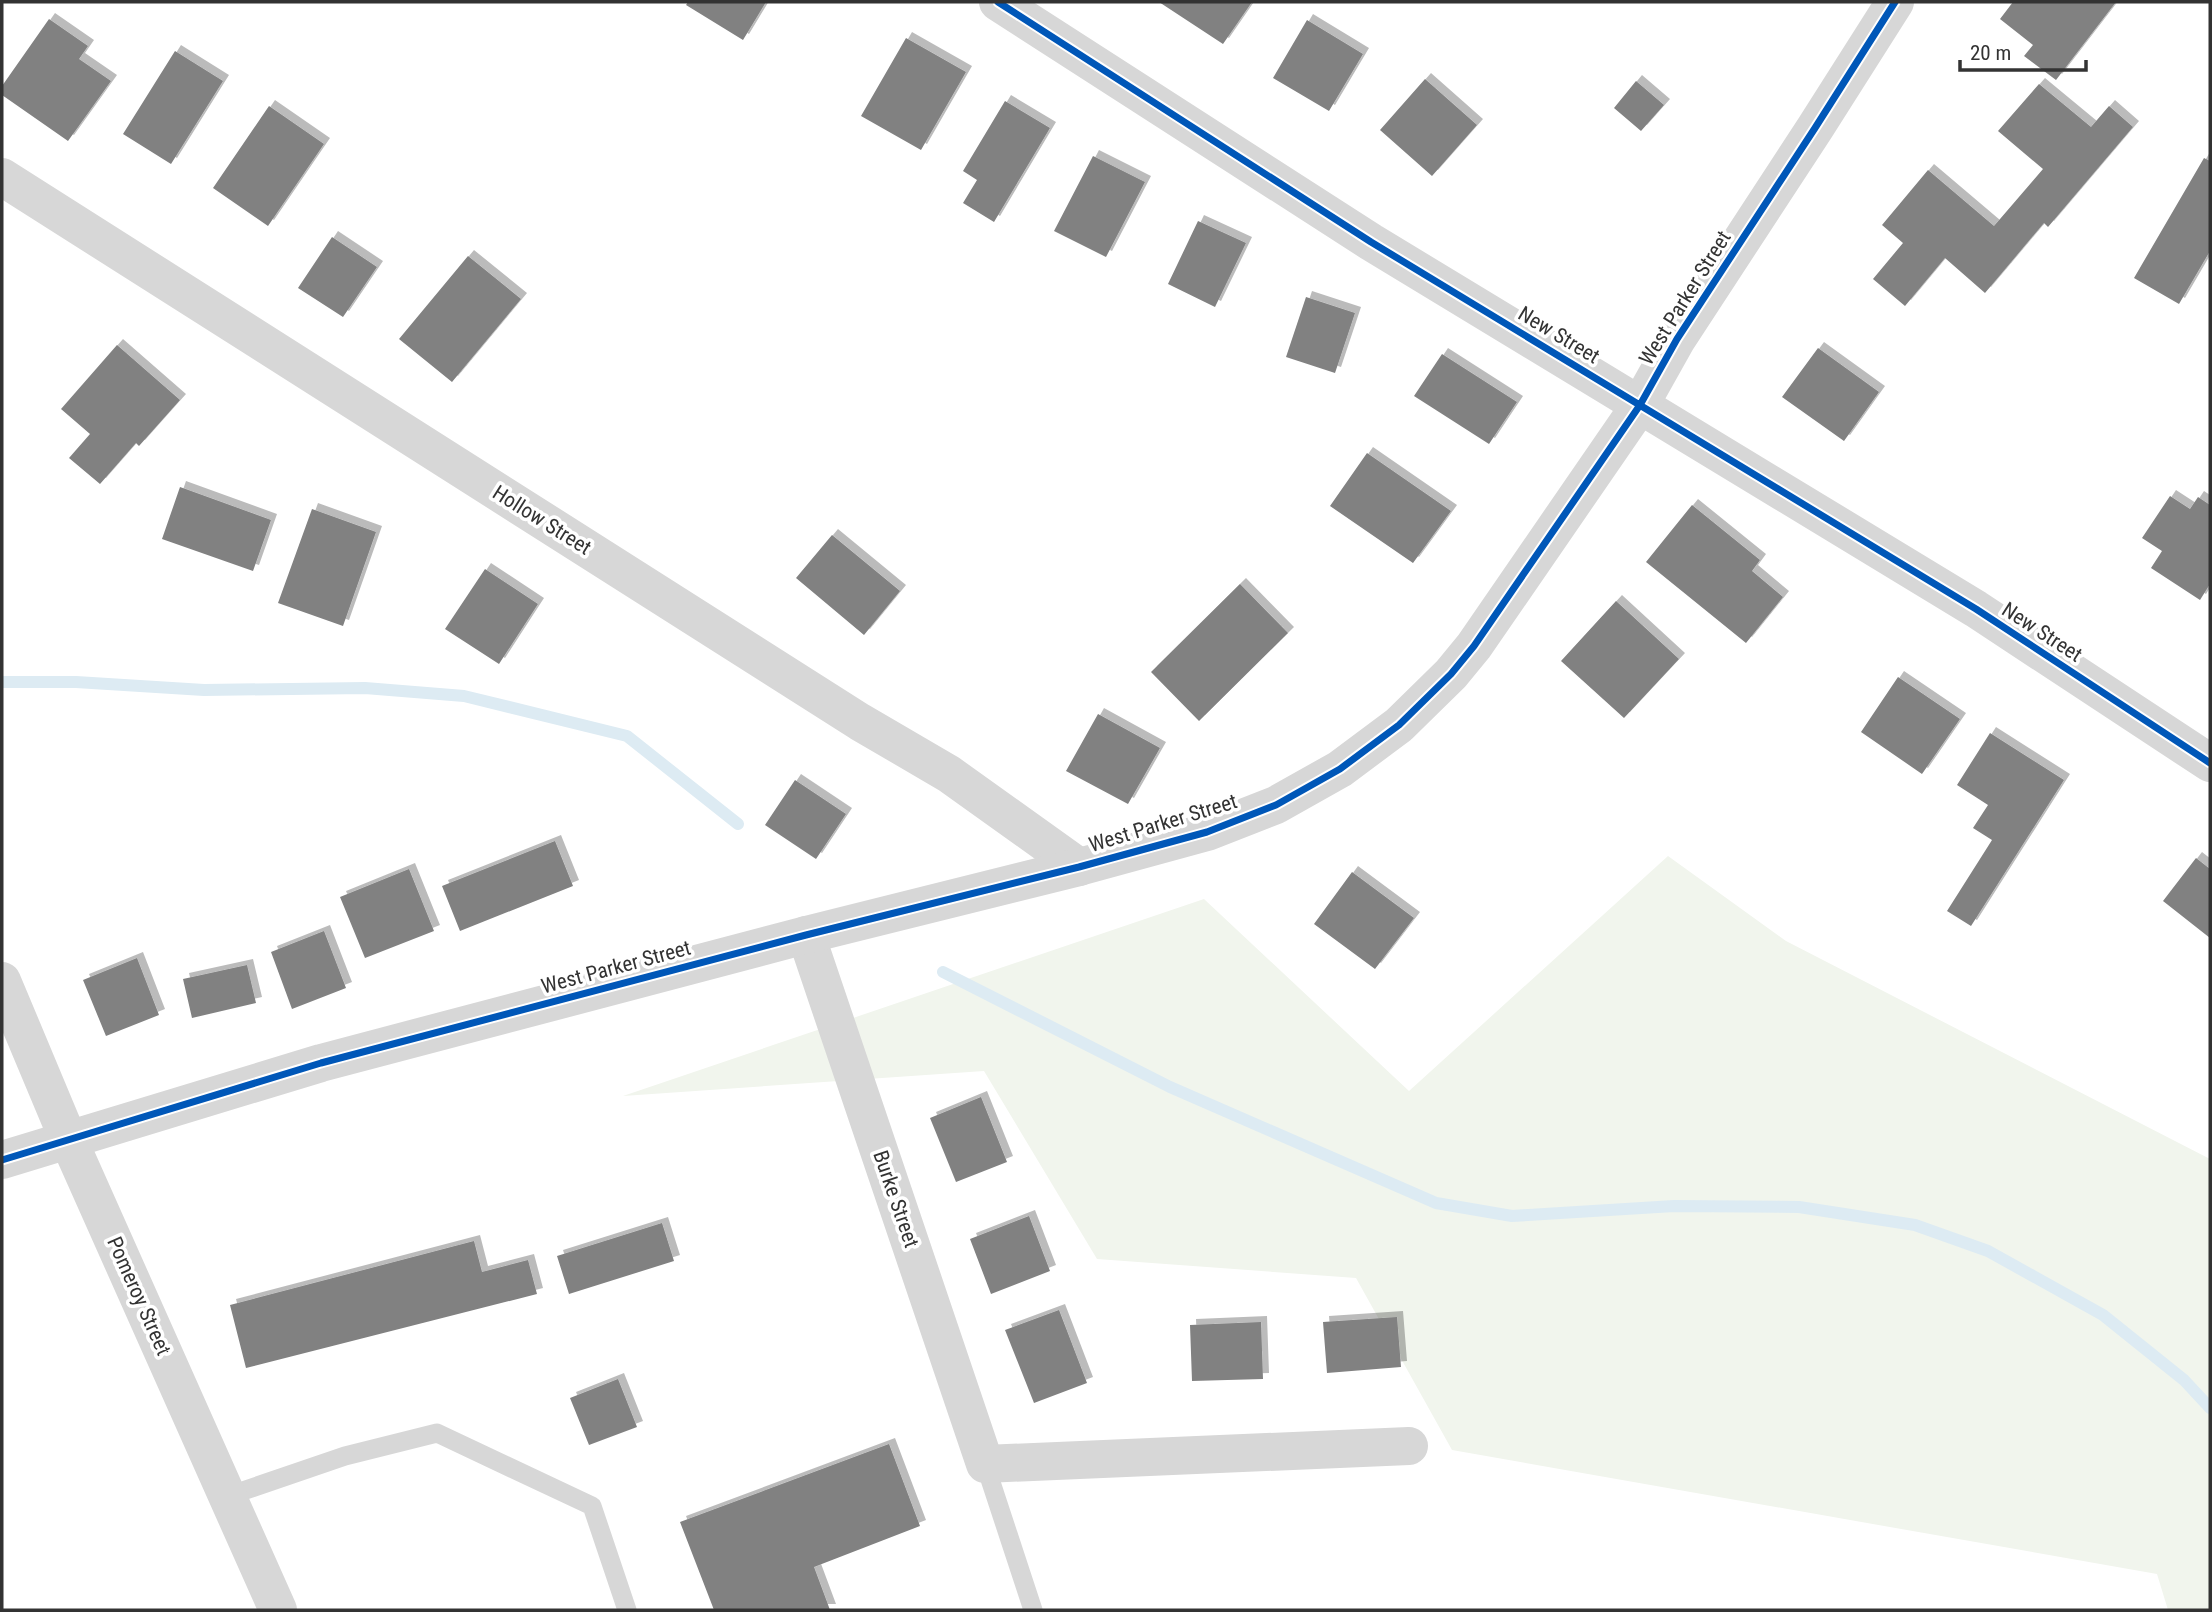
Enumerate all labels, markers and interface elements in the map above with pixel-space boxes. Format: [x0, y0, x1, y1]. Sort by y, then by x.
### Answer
scale bar [1960, 28, 2086, 72]
text: 20 m [1970, 41, 2011, 65]
street label: West Parker Street [1634, 226, 1736, 370]
street label: New Street [1514, 301, 1604, 369]
street label: Hollow Street [488, 480, 596, 560]
street label: New Street [1997, 597, 2087, 667]
street label: West Parker Street [1086, 789, 1240, 857]
street label: West Parker Street [539, 936, 693, 998]
street label: Burke Street [868, 1147, 924, 1251]
street label: Pomeroy Street [102, 1233, 176, 1359]

